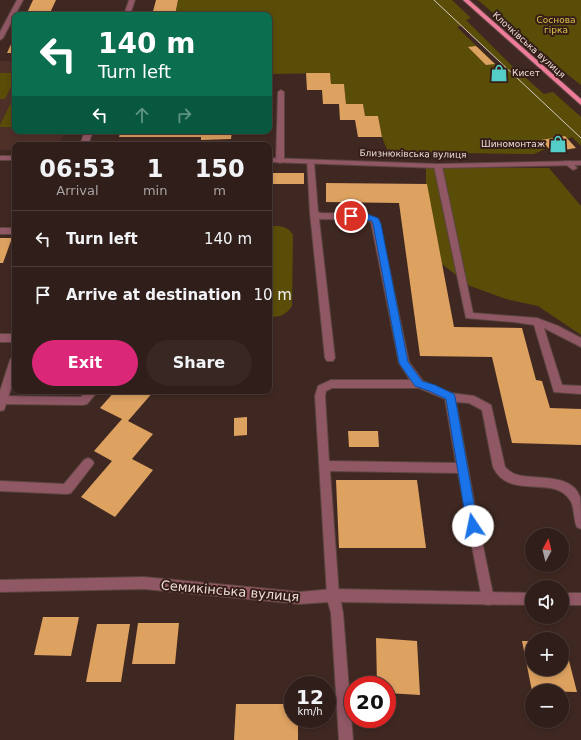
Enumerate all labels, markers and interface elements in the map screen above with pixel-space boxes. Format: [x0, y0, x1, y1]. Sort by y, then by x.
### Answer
street label: Клочківська вулиця [491, 10, 567, 80]
park label: Соснова гірка [537, 15, 575, 35]
text: 140 m [98, 27, 195, 60]
icon: left [32, 28, 84, 80]
text: Turn left [98, 61, 171, 82]
shop icon: Кисет [489, 63, 509, 83]
place label: Кисет [512, 68, 540, 78]
icon: left [89, 104, 111, 126]
icon: ahead [131, 104, 153, 126]
icon: right [173, 104, 195, 126]
shop icon: Шиномонтаж [548, 134, 568, 154]
place label: Шиномонтаж [481, 139, 545, 149]
street label: Близнюківська вулиця [359, 148, 467, 160]
text: 06:53 [39, 155, 116, 183]
text: 1 [147, 155, 163, 183]
text: 150 [195, 155, 245, 183]
text: Arrival [56, 183, 99, 198]
text: min [143, 183, 167, 198]
text: m [213, 183, 226, 198]
pin [334, 199, 368, 233]
icon: arrive [340, 205, 362, 227]
icon: left [32, 228, 54, 250]
text: Turn left [66, 230, 138, 248]
text: 140 m [204, 230, 252, 248]
icon: arrive [32, 284, 54, 306]
text: Arrive at destination [66, 286, 241, 304]
text: 10 m [253, 286, 292, 304]
button: Exit [32, 340, 138, 386]
button: Share [146, 340, 252, 386]
position arrow [452, 505, 494, 547]
north arrow [525, 528, 569, 572]
map controls [525, 528, 569, 728]
street label: Семикінська вулиця [160, 577, 300, 605]
button: sound [525, 580, 569, 624]
button: + [525, 632, 569, 676]
speed limit sign: 20 [344, 676, 396, 728]
button: − [525, 684, 569, 728]
text: 12 [296, 685, 324, 709]
text: km/h [297, 706, 323, 717]

